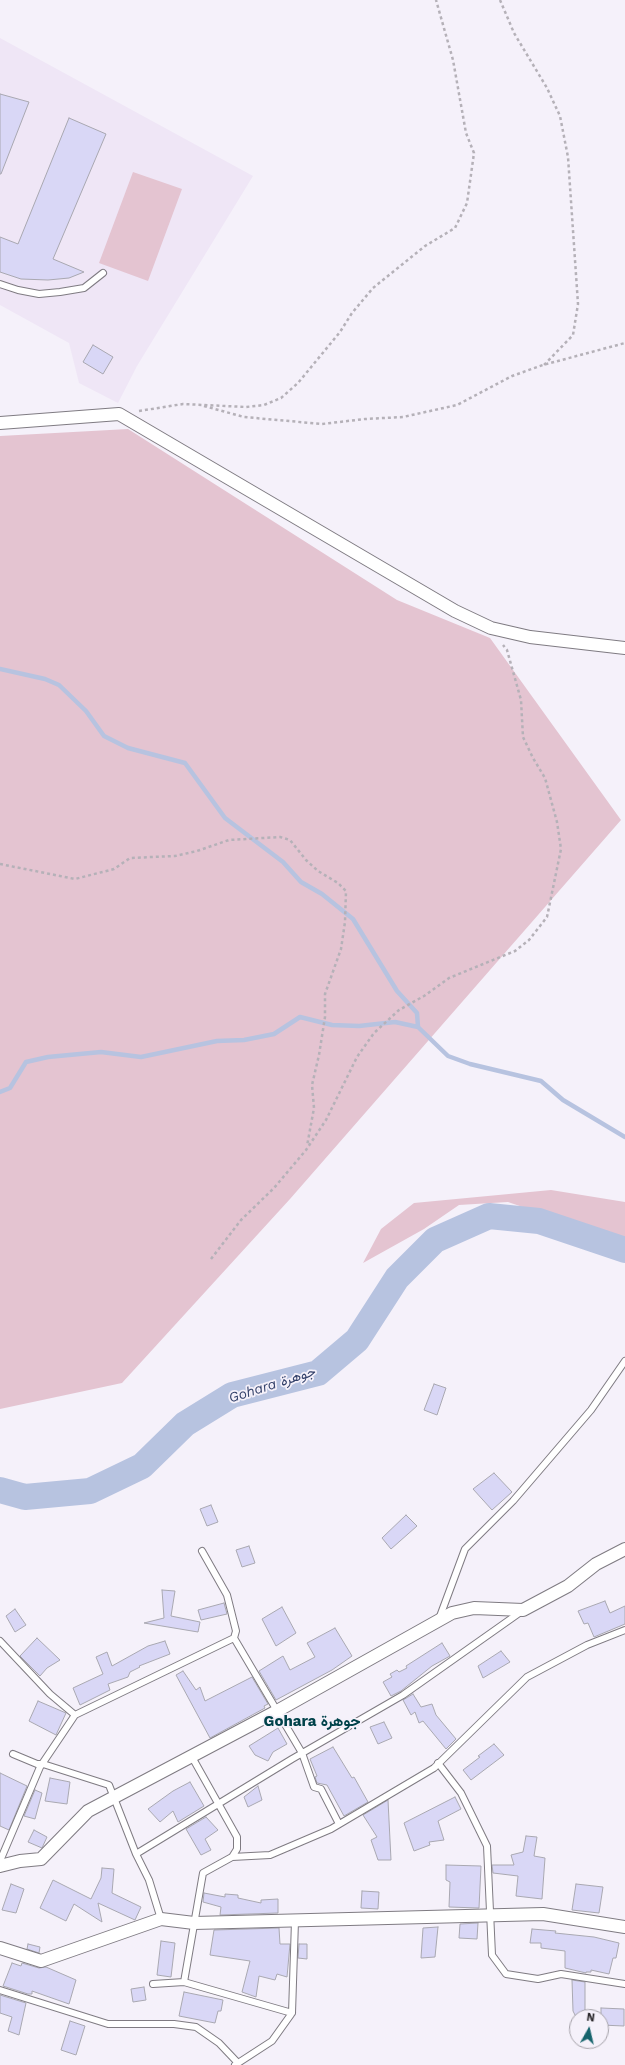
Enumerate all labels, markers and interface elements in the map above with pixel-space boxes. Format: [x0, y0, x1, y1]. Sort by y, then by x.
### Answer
water label: Gohara جوهرة [227, 1363, 317, 1407]
district label: Gohara جوهرة [264, 1713, 360, 1731]
north arrow [569, 2009, 609, 2049]
text: N [586, 2011, 596, 2025]

